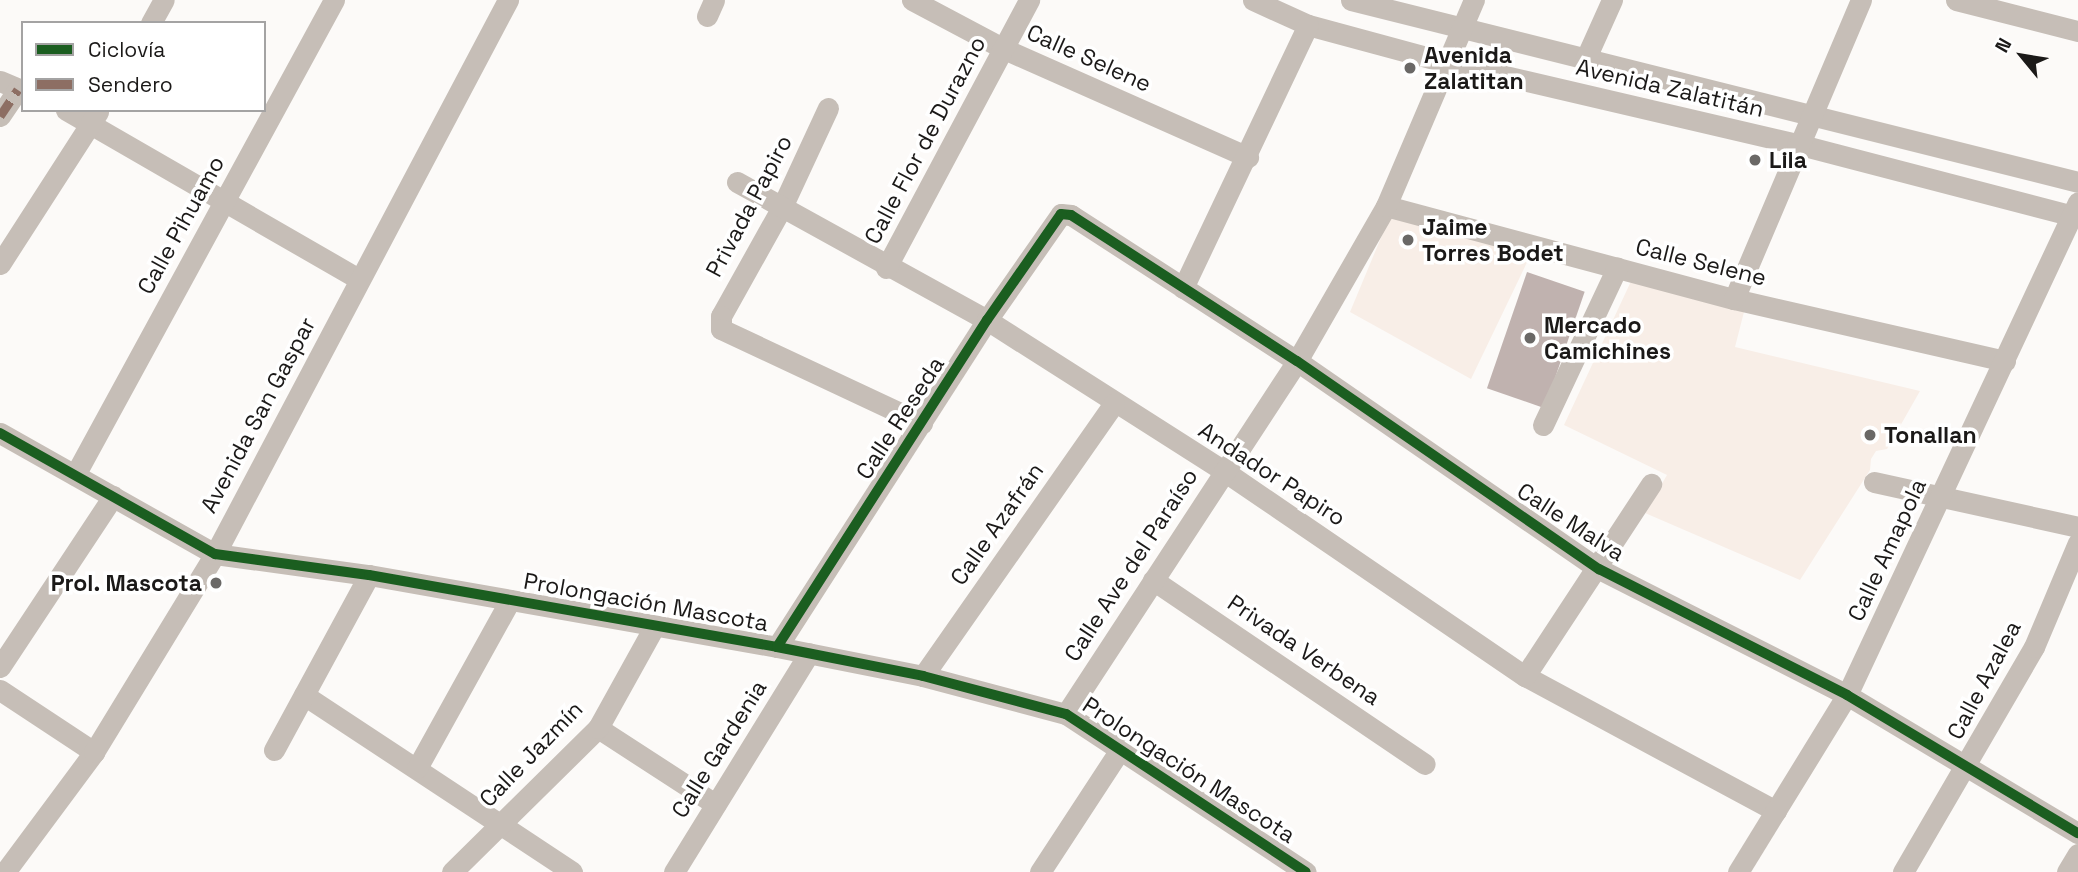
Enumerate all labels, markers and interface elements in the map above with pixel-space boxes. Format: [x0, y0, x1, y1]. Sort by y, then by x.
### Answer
street label: Calle Selene [1022, 18, 1156, 98]
legend [21, 21, 266, 112]
north arrow [1987, 21, 2057, 91]
street label: Calle Flor de Durazno [859, 31, 991, 249]
text: N [1989, 33, 2017, 57]
text: Ciclovía [88, 36, 165, 63]
place label: Avenida Zalatitan [1424, 41, 1524, 95]
street label: Avenida Zalatitán [1573, 53, 1767, 123]
marker: Avenida Zalatitan [1402, 60, 1418, 76]
text: Sendero [88, 71, 173, 98]
street label: Privada Papiro [700, 130, 798, 282]
place label: Lila [1769, 146, 1807, 174]
street label: Calle Pihuamo [132, 151, 230, 299]
marker: Lila [1747, 152, 1763, 168]
place label: Jaime Torres Bodet [1422, 213, 1564, 267]
marker: Jaime Torres Bodet [1400, 232, 1416, 248]
street label: Calle Selene [1633, 232, 1769, 292]
place label: Mercado Camichines [1544, 311, 1671, 365]
street label: Avenida San Gaspar [195, 312, 321, 518]
marker: Mercado Camichines [1522, 330, 1538, 346]
street label: Calle Reseda [850, 351, 950, 485]
street label: Andador Papiro [1193, 416, 1351, 532]
place label: Tonallan [1884, 421, 1977, 449]
marker: Tonallan [1862, 427, 1878, 443]
street label: Calle Azafrán [945, 457, 1049, 591]
street label: Calle Ave del Paraíso [1058, 463, 1204, 667]
street label: Calle Amapola [1842, 474, 1932, 626]
street label: Calle Malva [1512, 477, 1630, 567]
street label: Prolongación Mascota [522, 567, 770, 637]
place label: Prol. Mascota [50, 569, 202, 597]
marker: Prol. Mascota [208, 575, 224, 591]
street label: Privada Verbena [1222, 589, 1386, 711]
street label: Calle Azalea [1941, 616, 2027, 744]
street label: Calle Gardenia [666, 675, 772, 823]
street label: Prolongación Mascota [1078, 691, 1300, 849]
street label: Calle Jazmín [474, 695, 588, 813]

